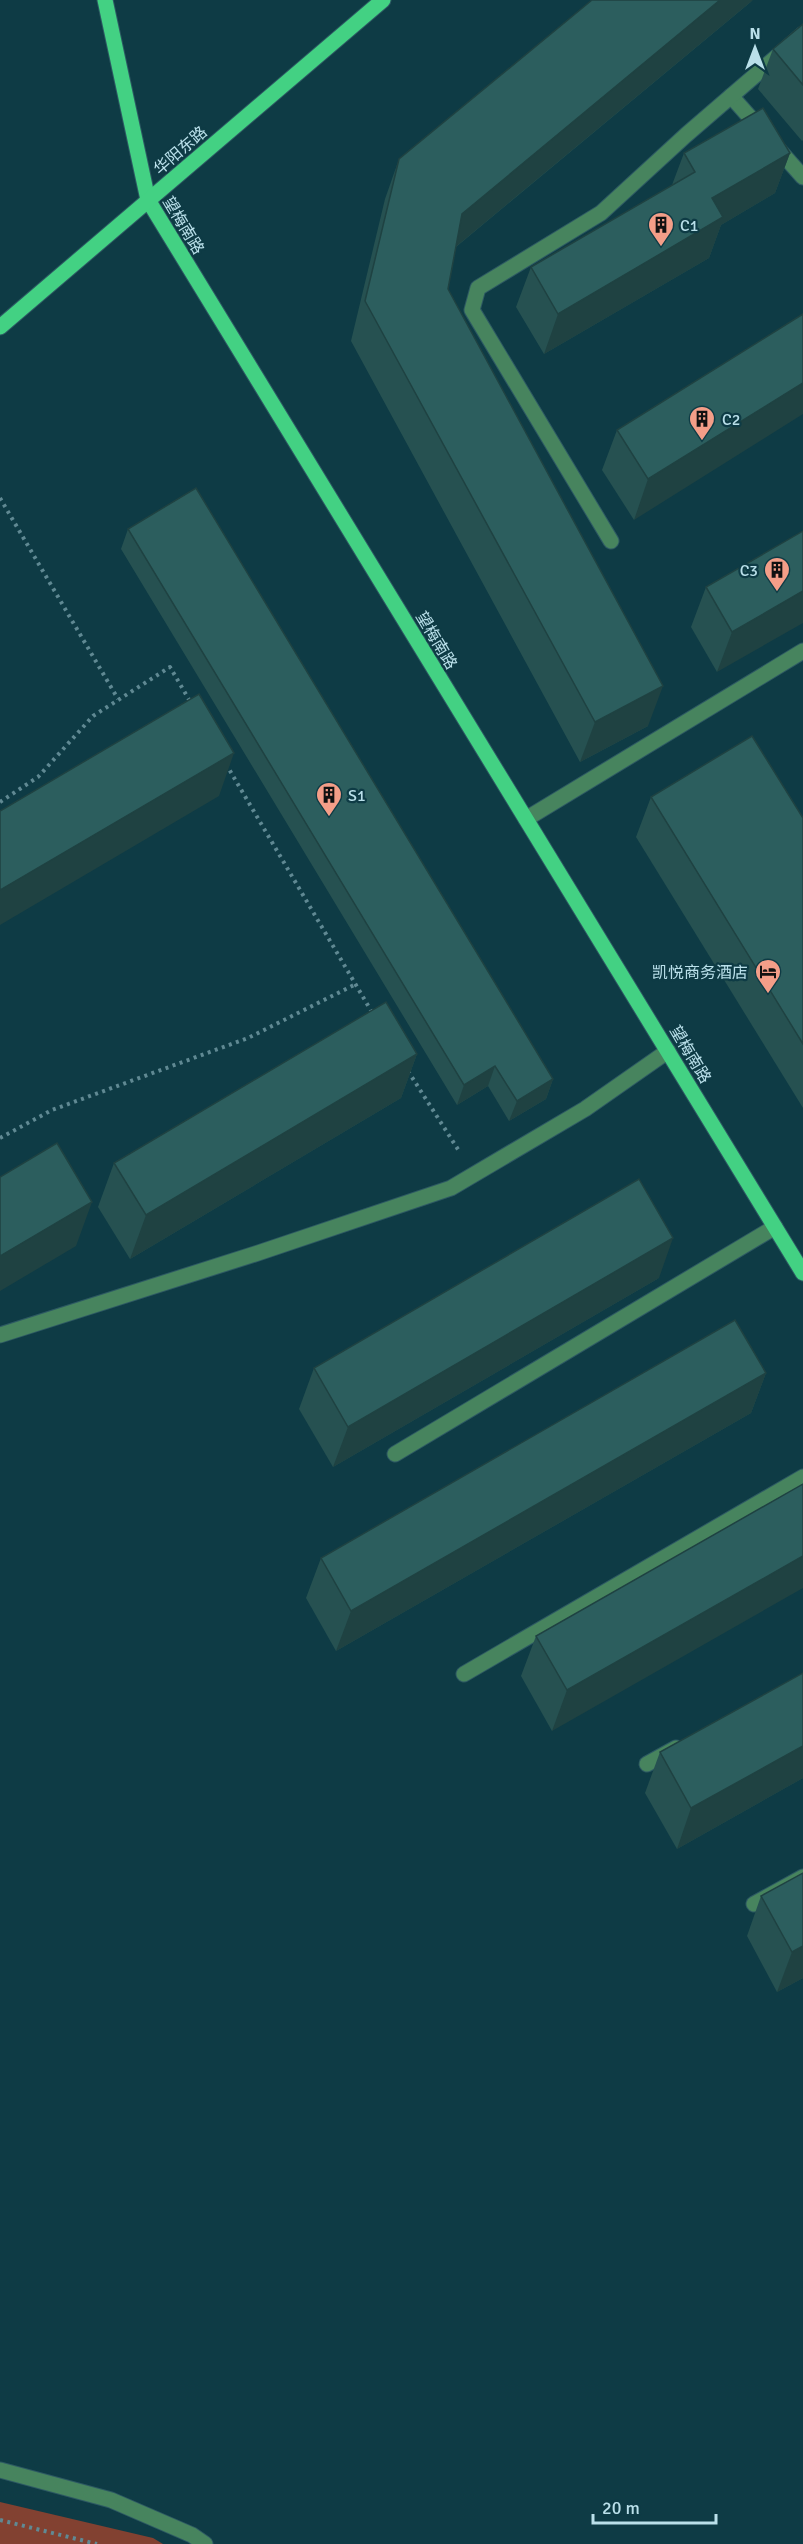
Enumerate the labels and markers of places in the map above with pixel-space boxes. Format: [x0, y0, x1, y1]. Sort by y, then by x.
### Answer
building icon: C1 [646, 210, 676, 248]
place label: C1 [680, 216, 698, 236]
building icon: C2 [687, 404, 717, 442]
place label: C2 [722, 410, 740, 430]
building icon: C3 [762, 555, 792, 593]
place label: C3 [740, 561, 758, 581]
building icon: S1 [314, 780, 344, 818]
place label: S1 [348, 786, 366, 806]
hotel icon: 凯悦商务酒店 [753, 957, 783, 995]
place label: 凯悦商务酒店 [652, 963, 748, 983]

